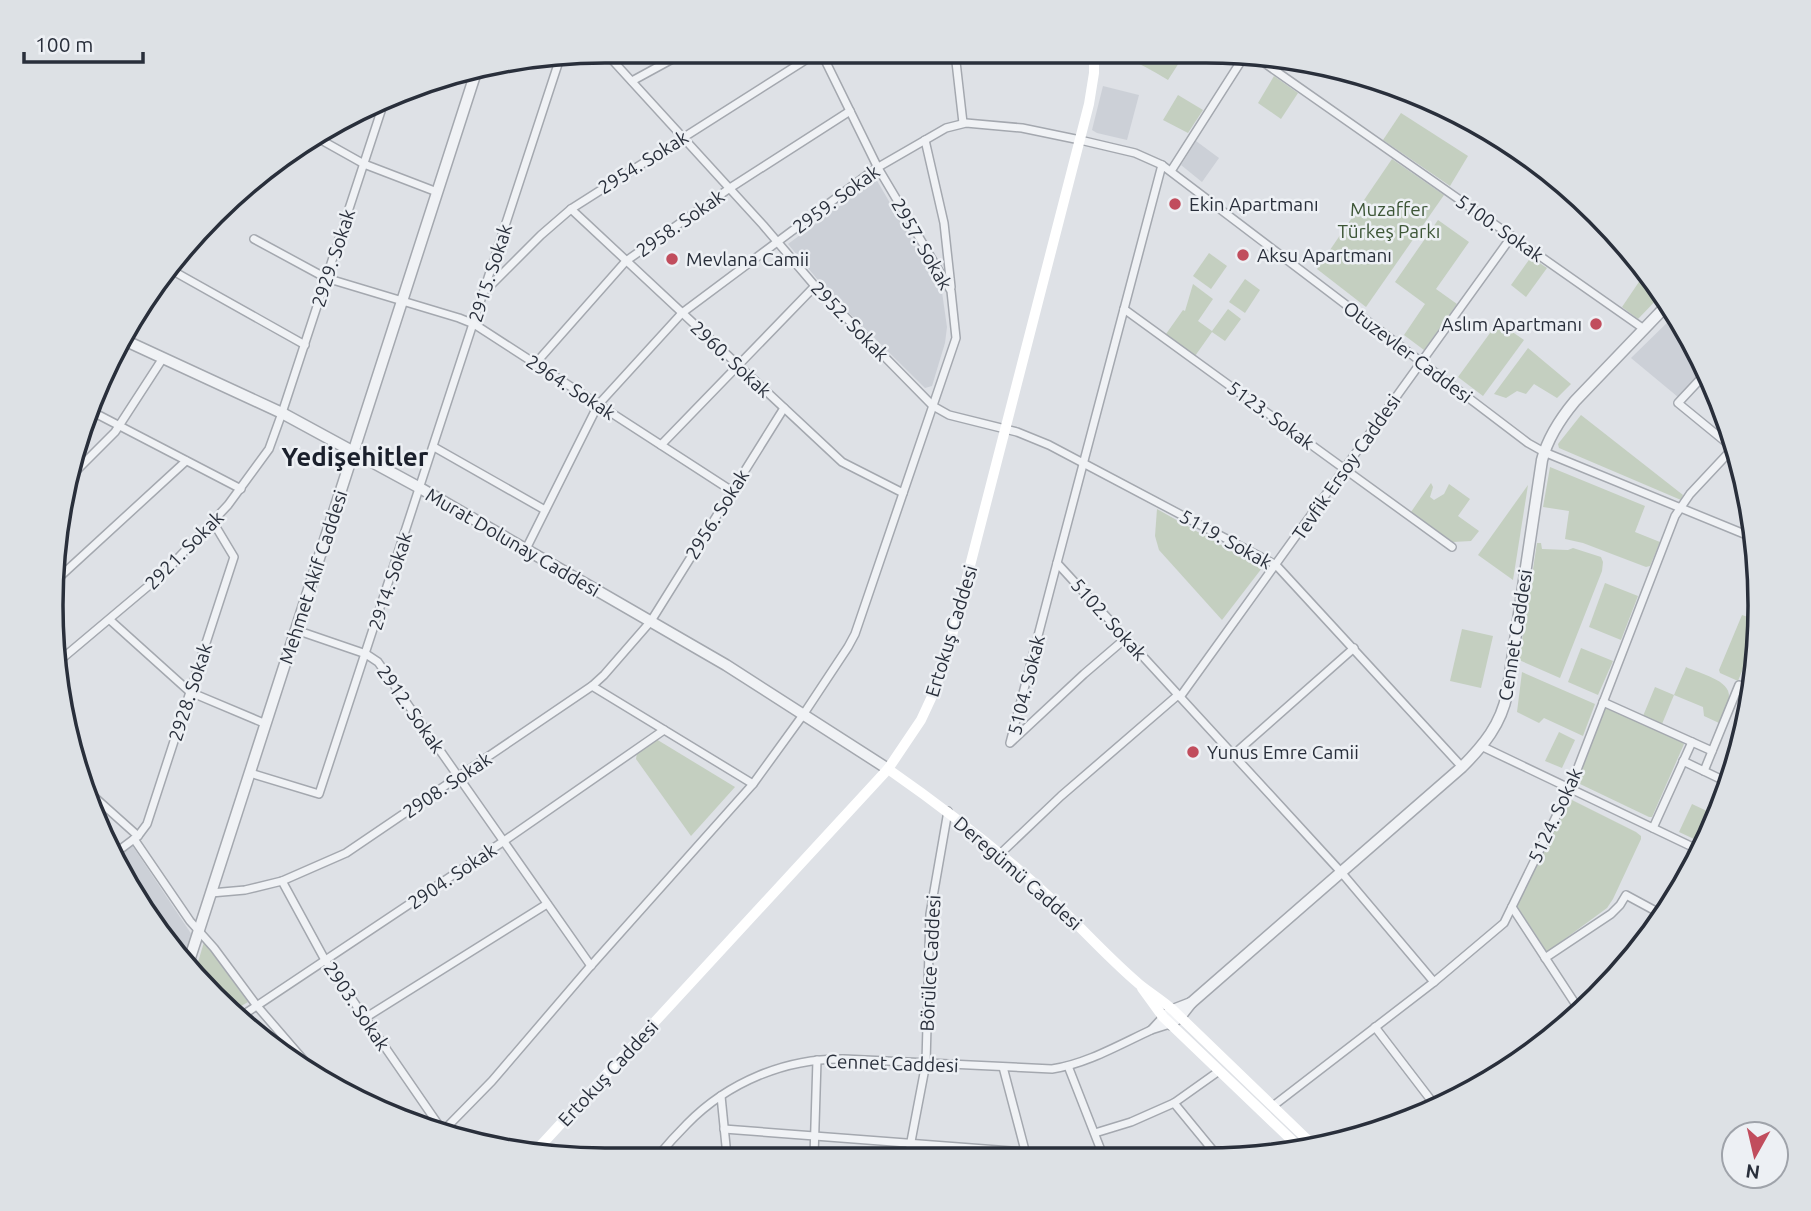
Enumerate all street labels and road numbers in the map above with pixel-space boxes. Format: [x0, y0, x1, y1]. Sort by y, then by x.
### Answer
street label: 2954. Sokak [594, 125, 692, 198]
street label: 2959. Sokak [788, 160, 884, 238]
street label: 2958. Sokak [632, 185, 728, 261]
street label: 5100. Sokak [1452, 190, 1548, 266]
street label: 2957. Sokak [887, 194, 957, 294]
street label: 2929. Sokak [307, 206, 359, 310]
street label: 2915. Sokak [464, 221, 516, 325]
street label: 2952. Sokak [807, 277, 894, 366]
street label: Otuzevler Caddesi [1339, 296, 1477, 408]
street label: 2960. Sokak [686, 316, 776, 402]
street label: 2964. Sokak [522, 350, 620, 424]
street label: 5123. Sokak [1223, 376, 1319, 454]
street label: Tevfik Ersoy Caddesi [1287, 390, 1405, 544]
street label: 2956. Sokak [681, 465, 754, 563]
street label: Murat Dolunay Caddesi [422, 483, 604, 601]
street label: Mehmet Akif Caddesi [274, 487, 352, 667]
street label: 5119. Sokak [1176, 505, 1276, 574]
street label: 2921. Sokak [140, 506, 228, 594]
street label: 2914. Sokak [364, 529, 416, 633]
street label: Ertokuş Caddesi [921, 563, 981, 699]
street label: Cennet Caddesi [1494, 568, 1536, 702]
street label: 5102. Sokak [1067, 574, 1152, 665]
street label: 5104. Sokak [1003, 633, 1049, 737]
street label: 2928. Sokak [164, 640, 216, 744]
street label: 2912. Sokak [373, 661, 449, 757]
street label: 2908. Sokak [399, 747, 496, 823]
street label: 5124. Sokak [1523, 764, 1587, 866]
street label: Deregümü Caddesi [950, 812, 1086, 934]
street label: 2904. Sokak [404, 838, 501, 914]
street label: Börülce Caddesi [915, 894, 945, 1032]
street label: 2903. Sokak [319, 958, 395, 1055]
street label: Ertokuş Caddesi [553, 1016, 663, 1130]
street label: Cennet Caddesi [825, 1050, 959, 1076]

